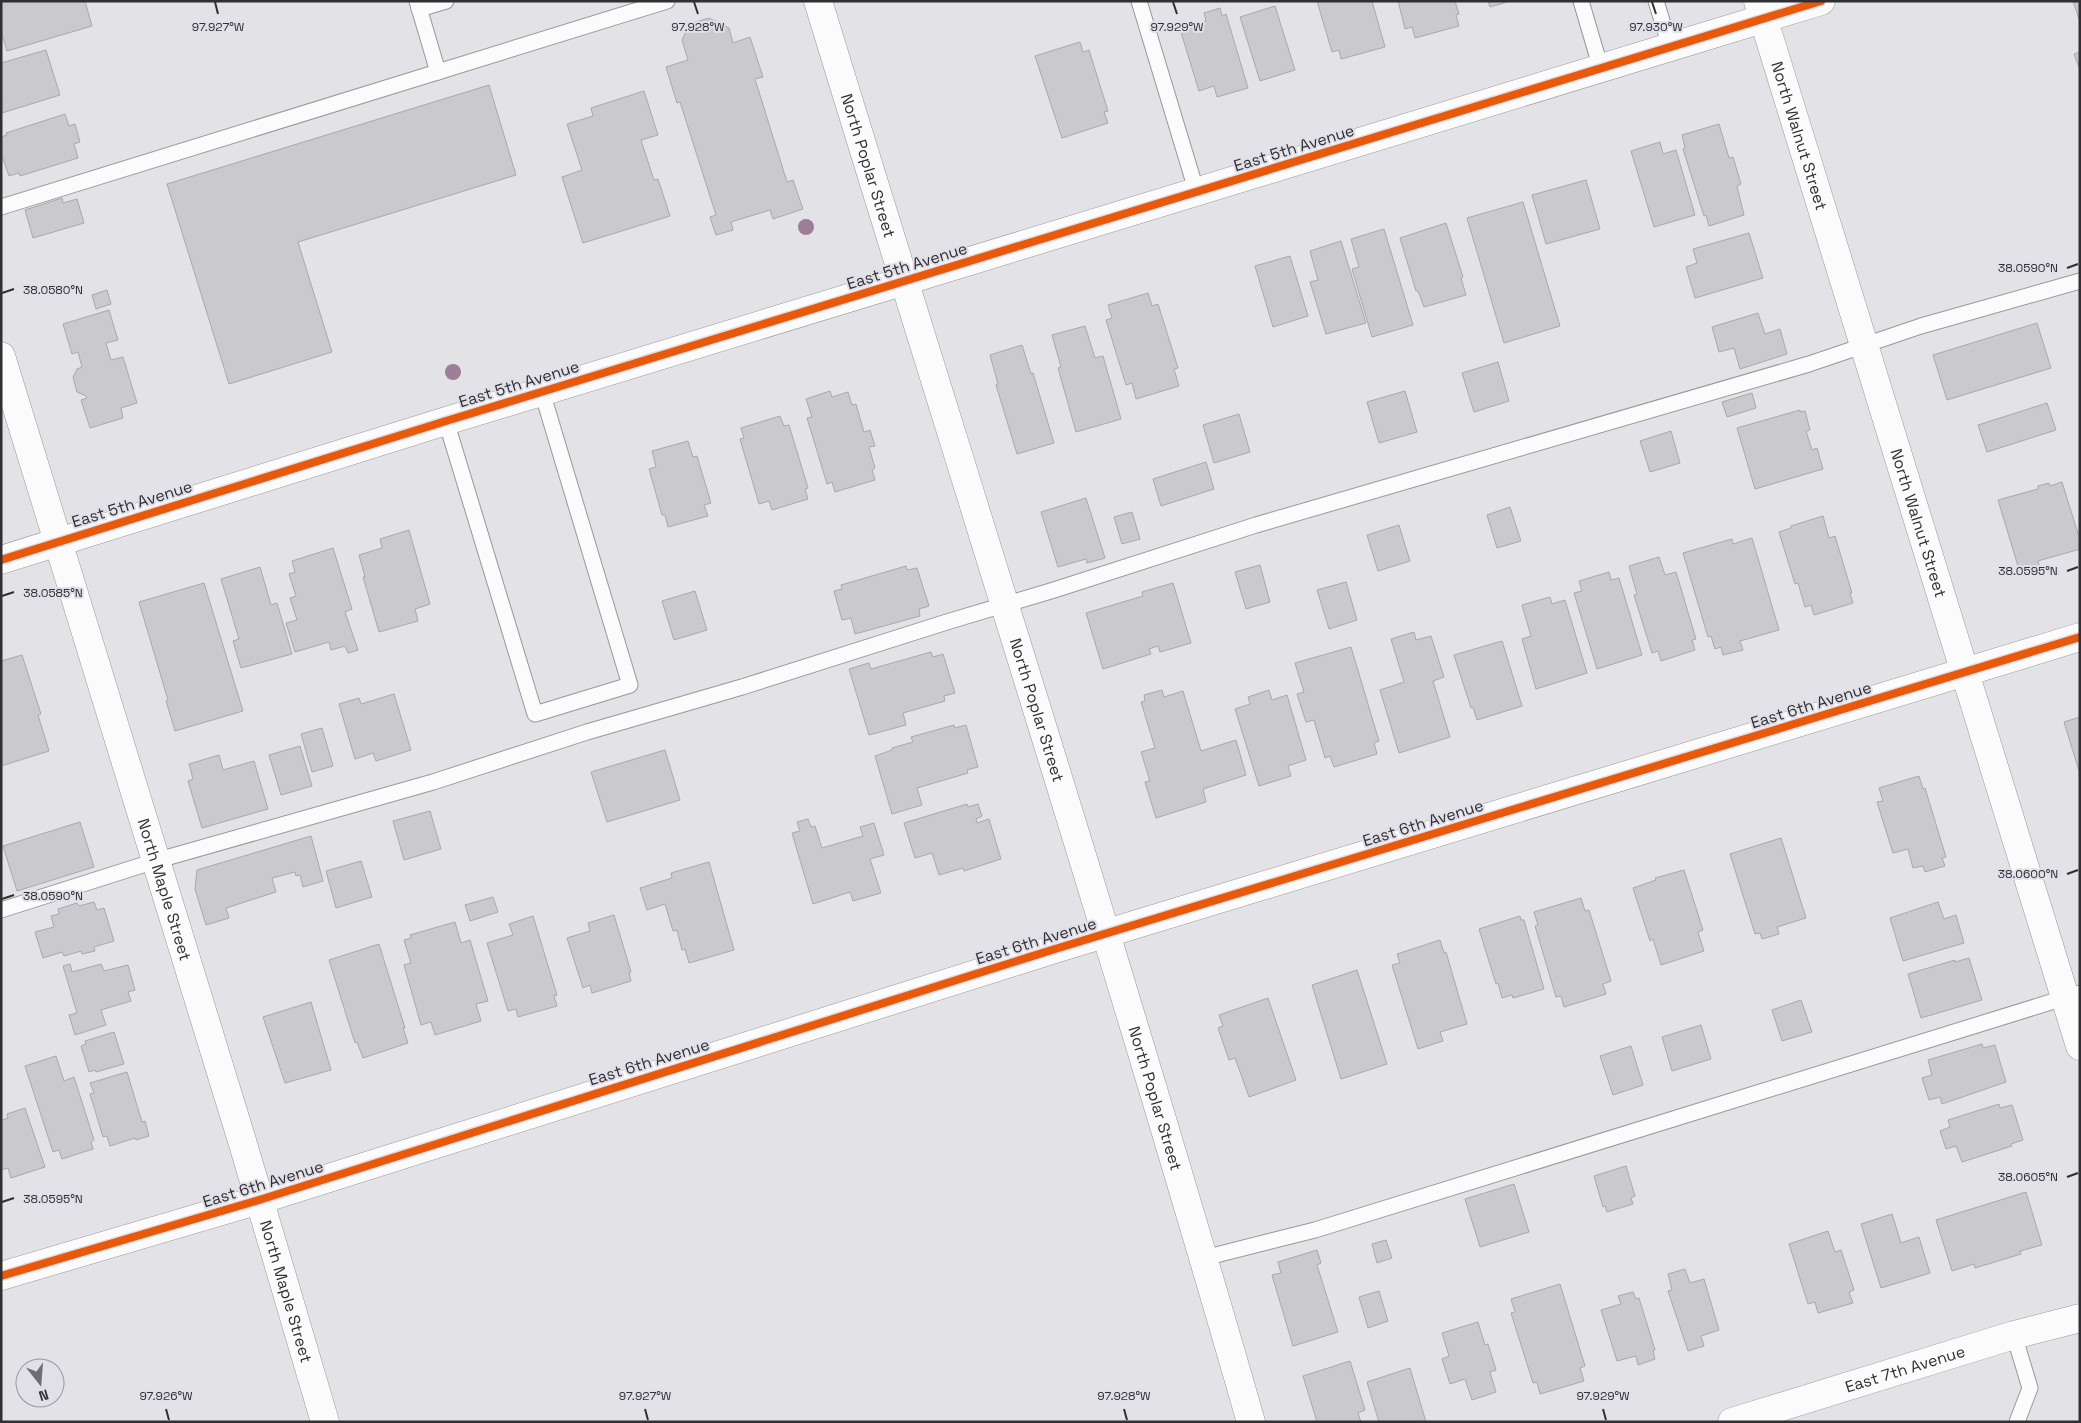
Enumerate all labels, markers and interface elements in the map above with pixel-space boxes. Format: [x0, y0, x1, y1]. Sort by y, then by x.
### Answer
text: 97.927°W [192, 19, 245, 35]
text: 97.928°W [671, 19, 725, 35]
text: 97.929°W [1150, 19, 1204, 35]
text: 97.930°W [1629, 19, 1683, 35]
street label: North Walnut Street [1767, 59, 1832, 213]
street label: North Poplar Street [836, 91, 901, 240]
street label: East 5th Avenue [1231, 120, 1357, 176]
street label: East 5th Avenue [844, 238, 970, 294]
text: 38.0590°N [1998, 260, 2058, 276]
text: 38.0580°N [23, 282, 83, 298]
street label: East 5th Avenue [456, 356, 582, 412]
street label: North Walnut Street [1886, 446, 1952, 600]
street label: East 5th Avenue [69, 476, 195, 532]
text: 38.0595°N [1998, 563, 2058, 579]
text: 38.0585°N [23, 585, 83, 601]
street label: North Poplar Street [1005, 635, 1069, 784]
street label: East 6th Avenue [1748, 677, 1874, 733]
street label: East 6th Avenue [1360, 795, 1486, 851]
street label: North Maple Street [133, 816, 197, 963]
text: 38.0600°N [1998, 866, 2058, 882]
text: 38.0590°N [23, 888, 83, 904]
street label: East 6th Avenue [973, 913, 1099, 969]
street label: North Poplar Street [1124, 1024, 1187, 1173]
street label: East 6th Avenue [586, 1034, 712, 1090]
street label: East 6th Avenue [200, 1156, 326, 1212]
text: 38.0605°N [1998, 1169, 2058, 1185]
text: 38.0595°N [23, 1191, 83, 1207]
street label: North Maple Street [256, 1218, 317, 1365]
street label: East 7th Avenue [1842, 1340, 1968, 1397]
north arrow [15, 1358, 65, 1408]
text: N [37, 1385, 51, 1405]
text: 97.926°W [139, 1388, 193, 1404]
text: 97.927°W [619, 1388, 672, 1404]
text: 97.928°W [1097, 1388, 1151, 1404]
text: 97.929°W [1576, 1388, 1630, 1404]

